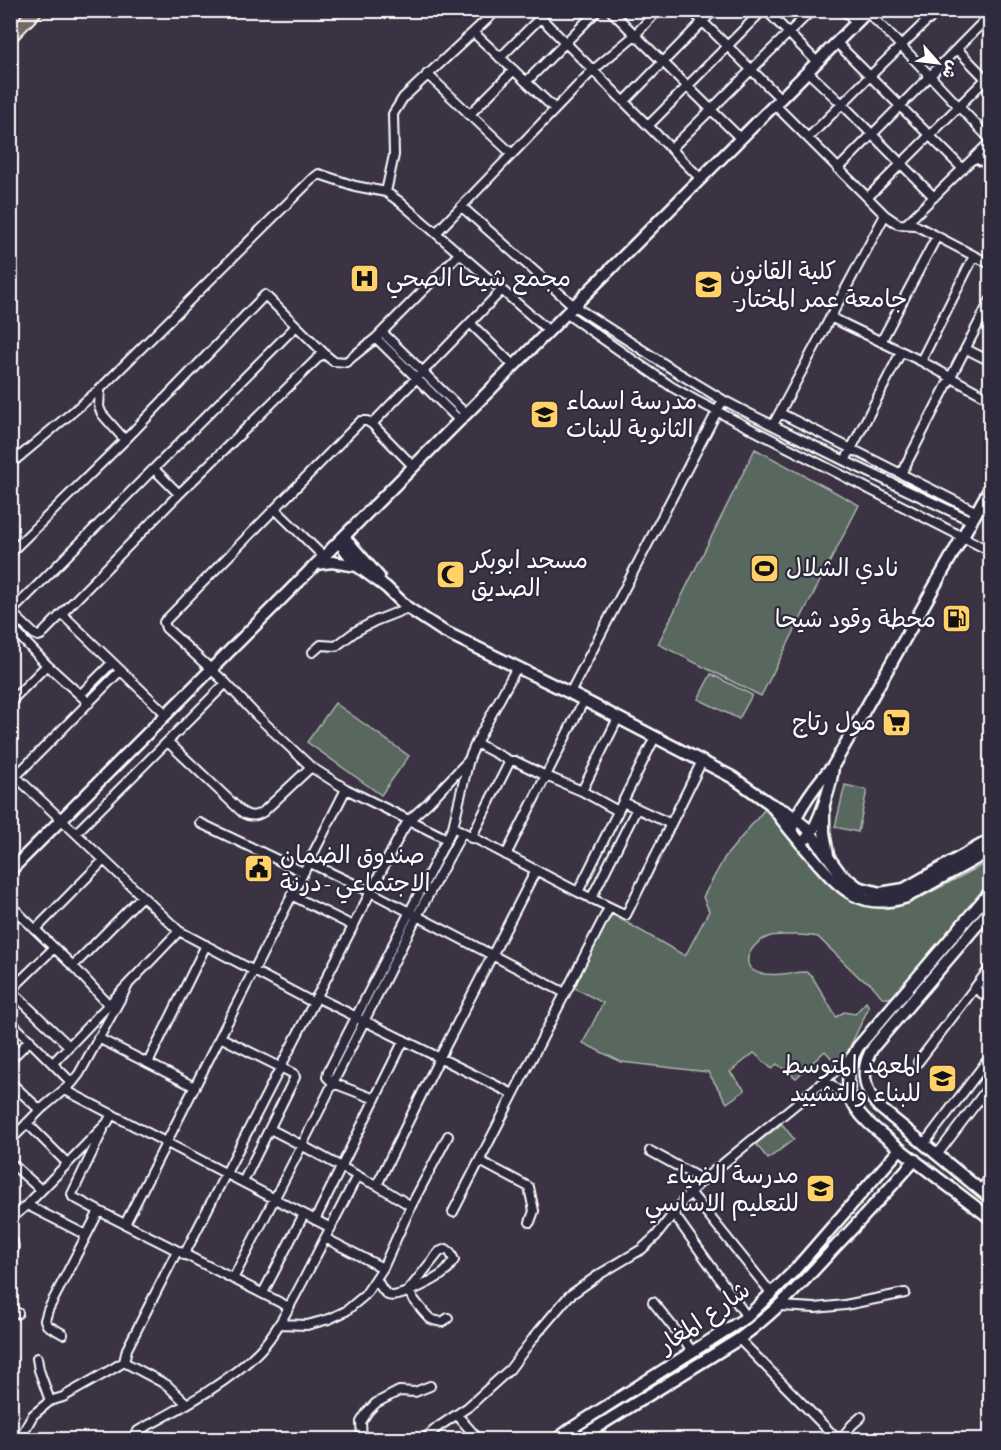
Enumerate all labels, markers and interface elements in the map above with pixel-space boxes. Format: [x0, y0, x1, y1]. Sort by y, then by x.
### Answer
north arrow [908, 33, 968, 93]
text: ش [937, 57, 963, 82]
place label: كلية القانون -جامعة عمر المختار [730, 256, 907, 314]
hospital icon: مجمع شيحا الصحي [349, 262, 381, 294]
place label: مجمع شيحا الصحي [386, 263, 571, 299]
school or university icon: كلية القانون -جامعة عمر المختار [693, 269, 725, 301]
place label: مدرسة اسماء الثانوية للبنات [566, 386, 698, 445]
school or university icon: مدرسة اسماء الثانوية للبنات [529, 399, 561, 431]
place label: مسجد ابوبكر الصديق [469, 545, 588, 603]
sports icon: نادي الشلال [749, 552, 781, 584]
place label: نادي الشلال [786, 553, 898, 585]
mosque icon: مسجد ابوبكر الصديق [434, 558, 466, 590]
fuel station icon: محطة وقود شيحا [941, 603, 973, 635]
place label: محطة وقود شيحا [775, 604, 936, 634]
supermarket icon: مول رتاج [881, 706, 913, 738]
place label: مول رتاج [792, 707, 876, 738]
place label: صندوق الضمان الاجتماعي -درنة [280, 840, 430, 904]
public building icon: صندوق الضمان الاجتماعي -درنة [243, 853, 275, 885]
place label: المعهد المتوسط للبناء والتشييد [781, 1050, 921, 1108]
school or university icon: المعهد المتوسط للبناء والتشييد [926, 1063, 958, 1095]
place label: مدرسة الضياء للتعليم الاساسي [645, 1160, 799, 1224]
school or university icon: مدرسة الضياء للتعليم الاساسي [804, 1173, 836, 1205]
street label: شارع المغار [651, 1275, 757, 1362]

